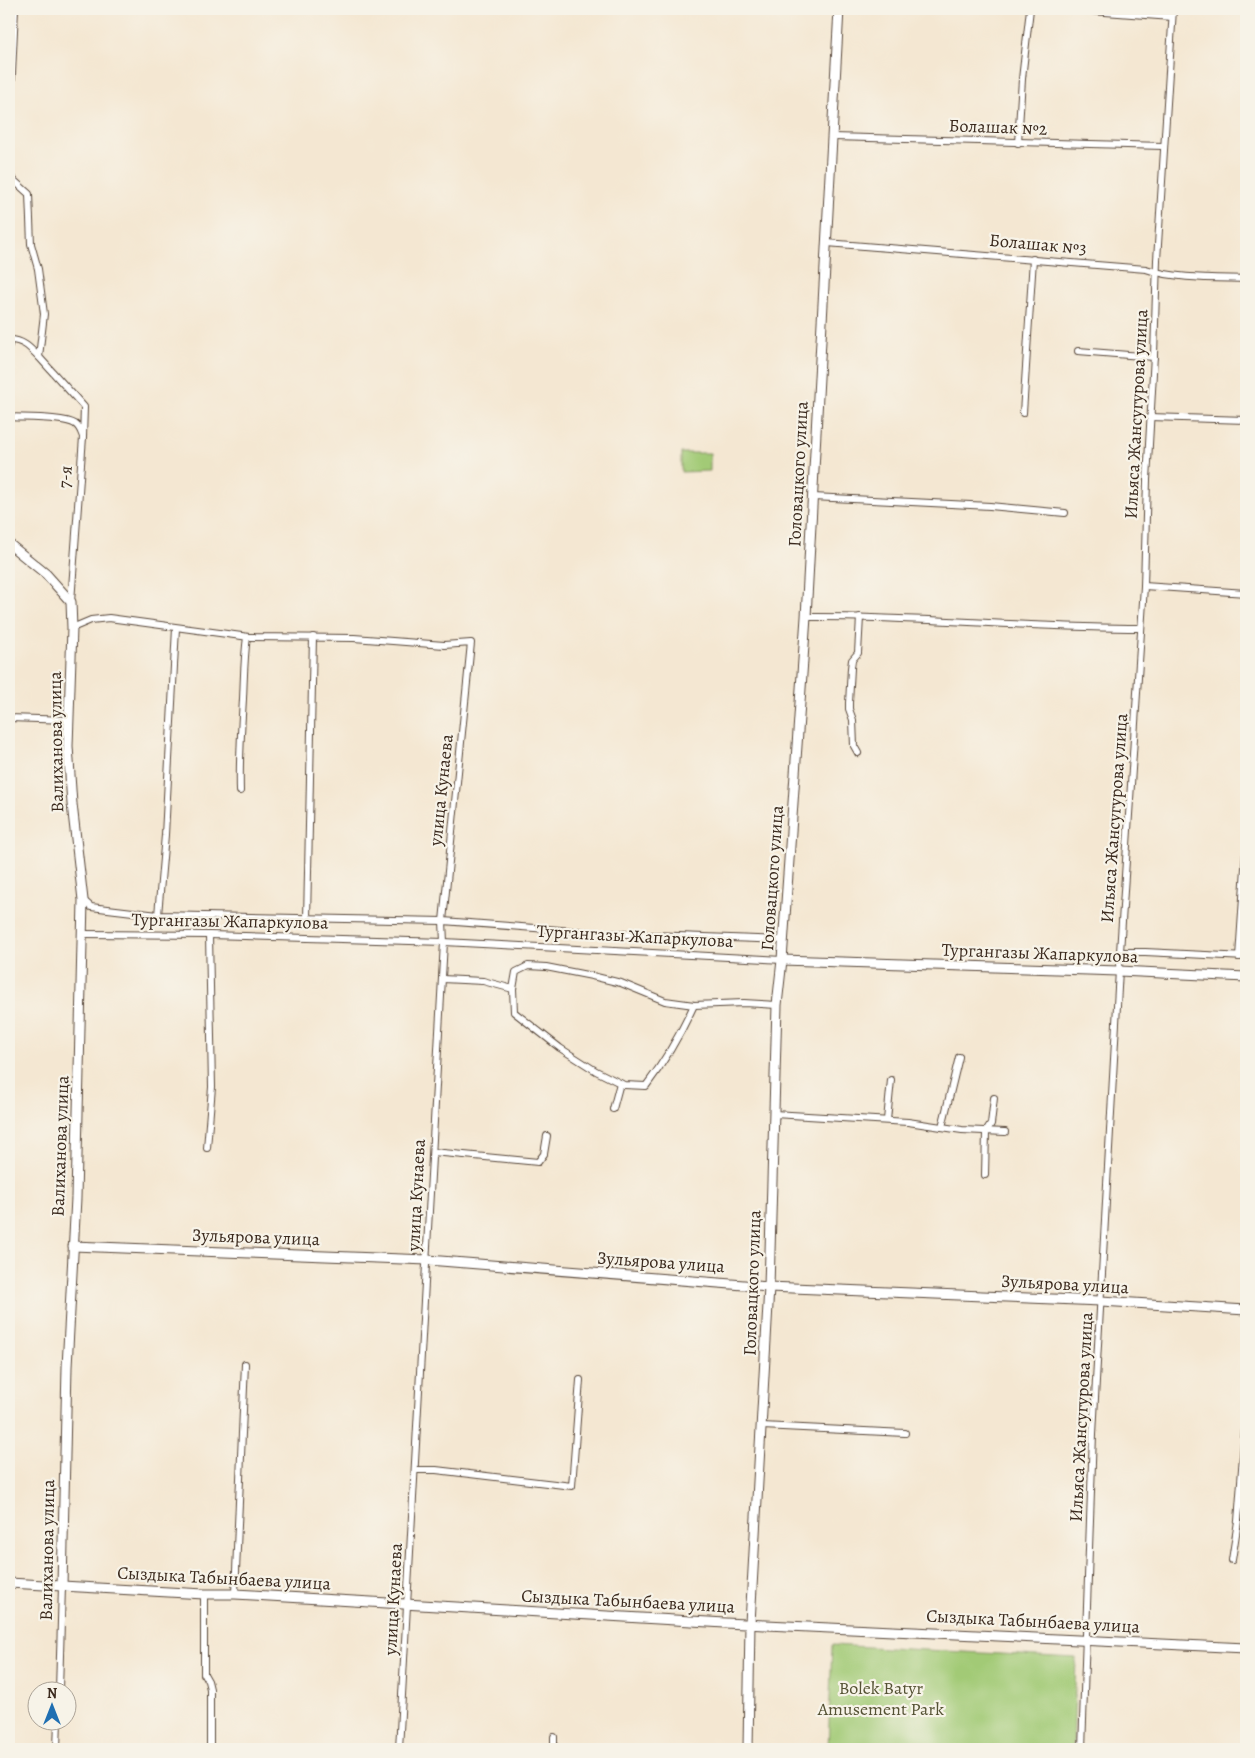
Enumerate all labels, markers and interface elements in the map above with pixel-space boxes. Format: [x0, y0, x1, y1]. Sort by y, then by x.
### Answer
street label: Болашак №2 [948, 113, 1048, 141]
street label: Болашак №3 [988, 228, 1088, 260]
street label: Ильяса Жансугурова улица [1119, 308, 1154, 520]
street label: Головацкого улица [782, 400, 814, 547]
street label: 7-я [52, 465, 78, 489]
street label: Валиханова улица [43, 670, 69, 813]
street label: Ильяса Жансугурова улица [1095, 712, 1133, 924]
street label: улица Кунаева [423, 732, 459, 848]
street label: Головацкого улица [755, 804, 789, 952]
street label: Тургангазы Жапаркулова [131, 907, 329, 935]
street label: Тургангазы Жапаркулова [536, 919, 735, 953]
street label: Тургангазы Жапаркулова [941, 938, 1139, 968]
street label: Валиханова улица [46, 1074, 74, 1217]
street label: улица Кунаева [401, 1138, 431, 1253]
street label: Головацкого улица [737, 1209, 767, 1356]
street label: Зульярова улица [192, 1223, 321, 1251]
street label: Зульярова улица [596, 1246, 726, 1278]
street label: Зульярова улица [1000, 1269, 1130, 1299]
street label: Ильяса Жансугурова улица [1064, 1311, 1099, 1523]
street label: Валиханова улица [34, 1478, 60, 1621]
street label: улица Кунаева [378, 1542, 408, 1657]
street label: Сыздыка Табынбаева улица [117, 1560, 332, 1596]
street label: Сыздыка Табынбаева улица [521, 1583, 736, 1619]
street label: Сыздыка Табынбаева улица [926, 1603, 1141, 1639]
park label: Bolek Batyr Amusement Park [817, 1676, 944, 1721]
north arrow [28, 1680, 78, 1730]
text: N [47, 1684, 57, 1703]

